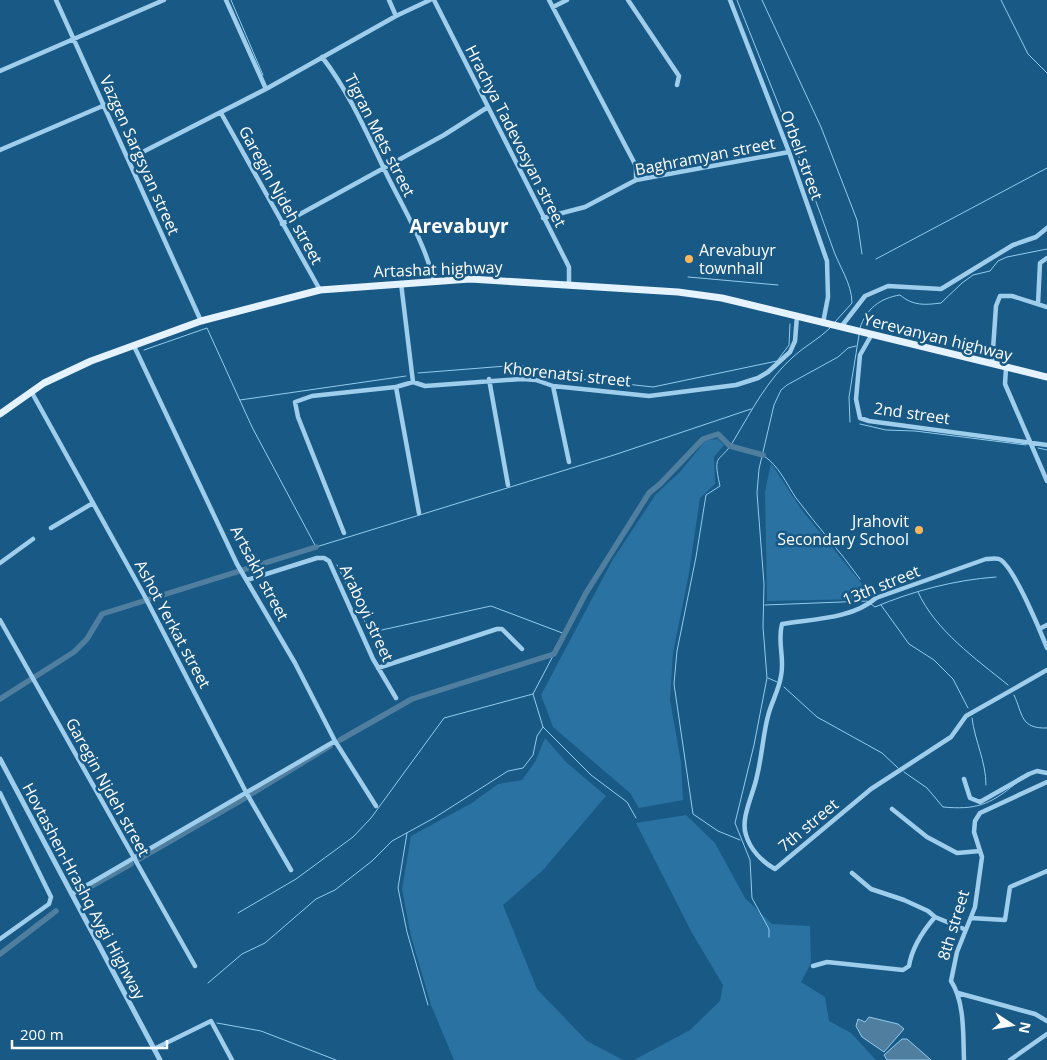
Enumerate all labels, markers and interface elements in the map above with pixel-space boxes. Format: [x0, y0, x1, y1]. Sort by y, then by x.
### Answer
street label: Hrachya Tadevosyan street [460, 41, 572, 231]
street label: Tigran Mets street [339, 70, 421, 201]
street label: Vazgen Sargsyan street [95, 72, 185, 239]
street label: Orbeli street [776, 107, 828, 203]
street label: Garegin Njdeh street [234, 122, 328, 268]
street label: Baghramyan street [633, 132, 777, 180]
district label: Arevabuyr [409, 213, 509, 239]
place label: Arevabuyr townhall [699, 239, 776, 279]
marker: Arevabuyr townhall [683, 253, 695, 265]
street label: Artashat highway [373, 256, 504, 282]
street label: Yerevanyan highway [861, 308, 1016, 366]
street label: Khorenatsi street [502, 356, 632, 392]
street label: 2nd street [873, 397, 952, 429]
place label: Jrahovit Secondary School [777, 510, 909, 550]
street label: Artsakh street [226, 522, 294, 625]
marker: Jrahovit Secondary School [913, 524, 925, 536]
street label: Ashot Yerkat street [130, 556, 216, 692]
street label: 13th street [839, 559, 923, 610]
street label: Araboyi street [335, 561, 399, 665]
street label: Garegin Njdeh street [61, 714, 155, 860]
street label: Hovtashen-Hrashq Aygi Highway [17, 779, 151, 1004]
street label: 7th street [773, 793, 843, 857]
street label: 8th street [932, 887, 974, 963]
north arrow [987, 1000, 1037, 1050]
scale bar [12, 1018, 168, 1050]
text: N [1015, 1020, 1036, 1035]
text: 200 m [20, 1024, 64, 1044]

